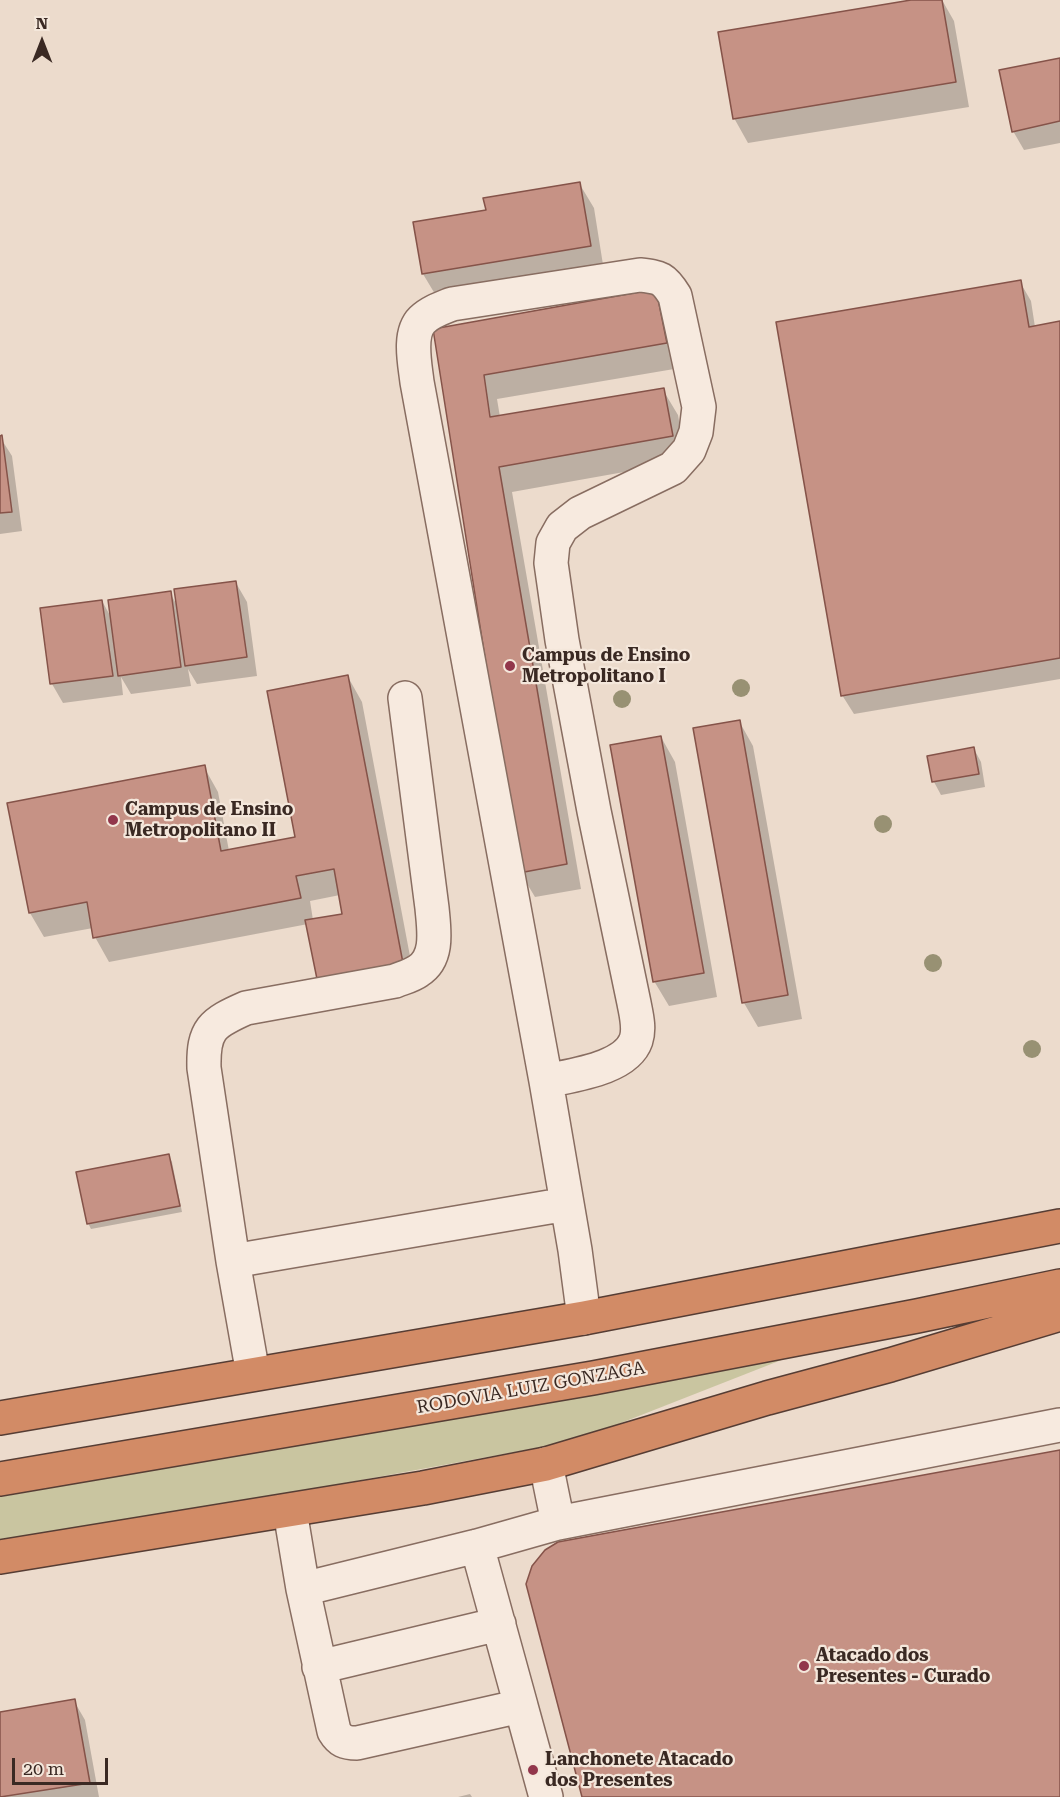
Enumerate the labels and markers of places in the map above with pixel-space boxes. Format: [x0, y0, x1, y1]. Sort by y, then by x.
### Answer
place label: Campus de Ensino Metropolitano I [522, 645, 690, 688]
marker: Campus de Ensino Metropolitano I [503, 659, 517, 673]
place label: Campus de Ensino Metropolitano II [125, 799, 293, 842]
marker: Campus de Ensino Metropolitano II [106, 813, 120, 827]
place label: Atacado dos Presentes - Curado [816, 1645, 990, 1688]
marker: Atacado dos Presentes - Curado [797, 1659, 811, 1673]
place label: Lanchonete Atacado dos Presentes [545, 1749, 733, 1792]
marker: Lanchonete Atacado dos Presentes [526, 1763, 540, 1777]

